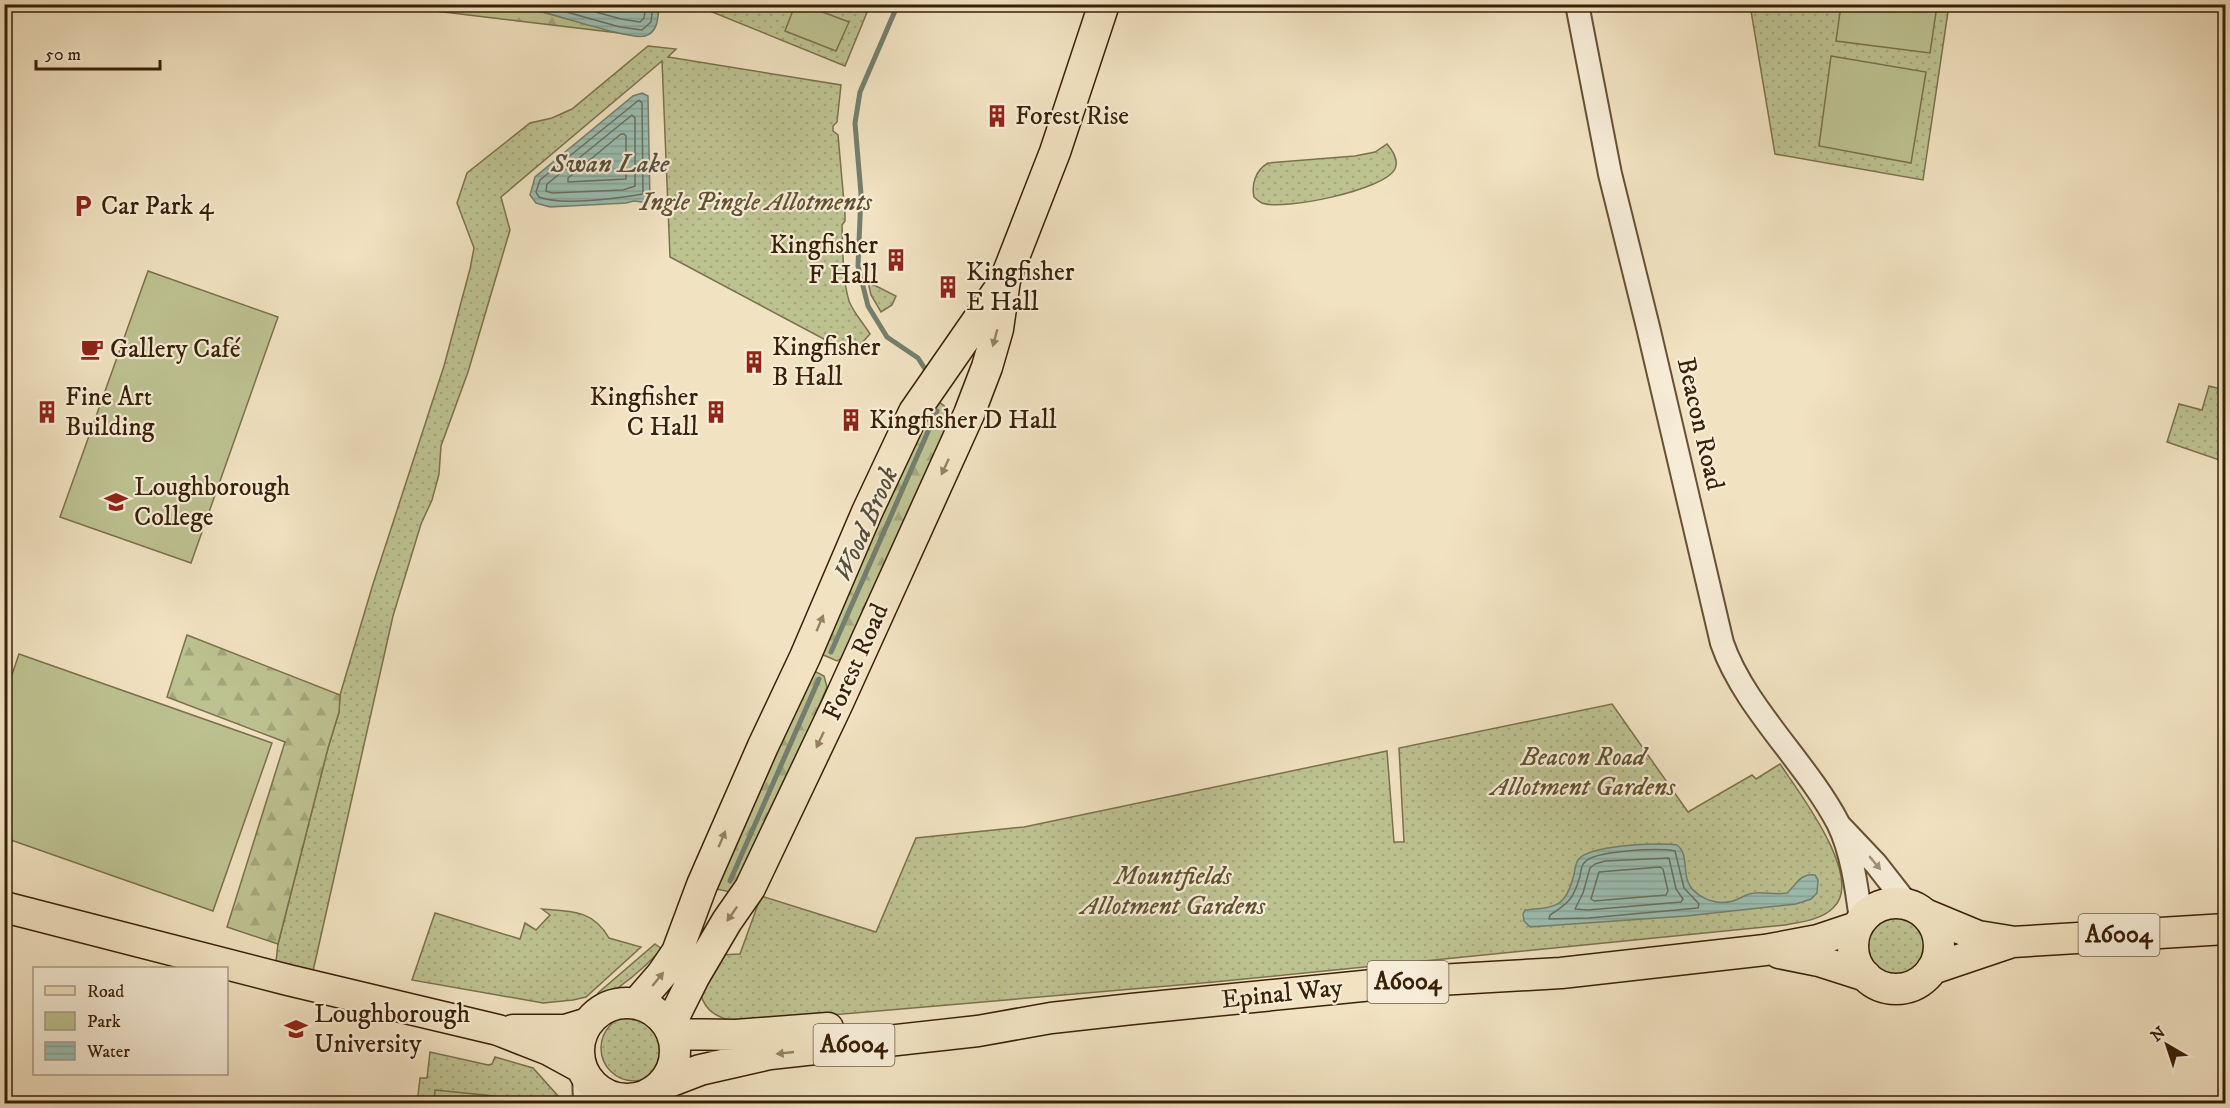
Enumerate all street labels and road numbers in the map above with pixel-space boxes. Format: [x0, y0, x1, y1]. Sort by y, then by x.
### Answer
street label: Beacon Road [1669, 354, 1731, 494]
street label: Forest Road [816, 598, 896, 726]
road number: A6004 [2078, 914, 2160, 956]
road number: A6004 [1368, 961, 1448, 1003]
street label: Epinal Way [1220, 971, 1345, 1017]
road number: A6004 [814, 1024, 894, 1066]

